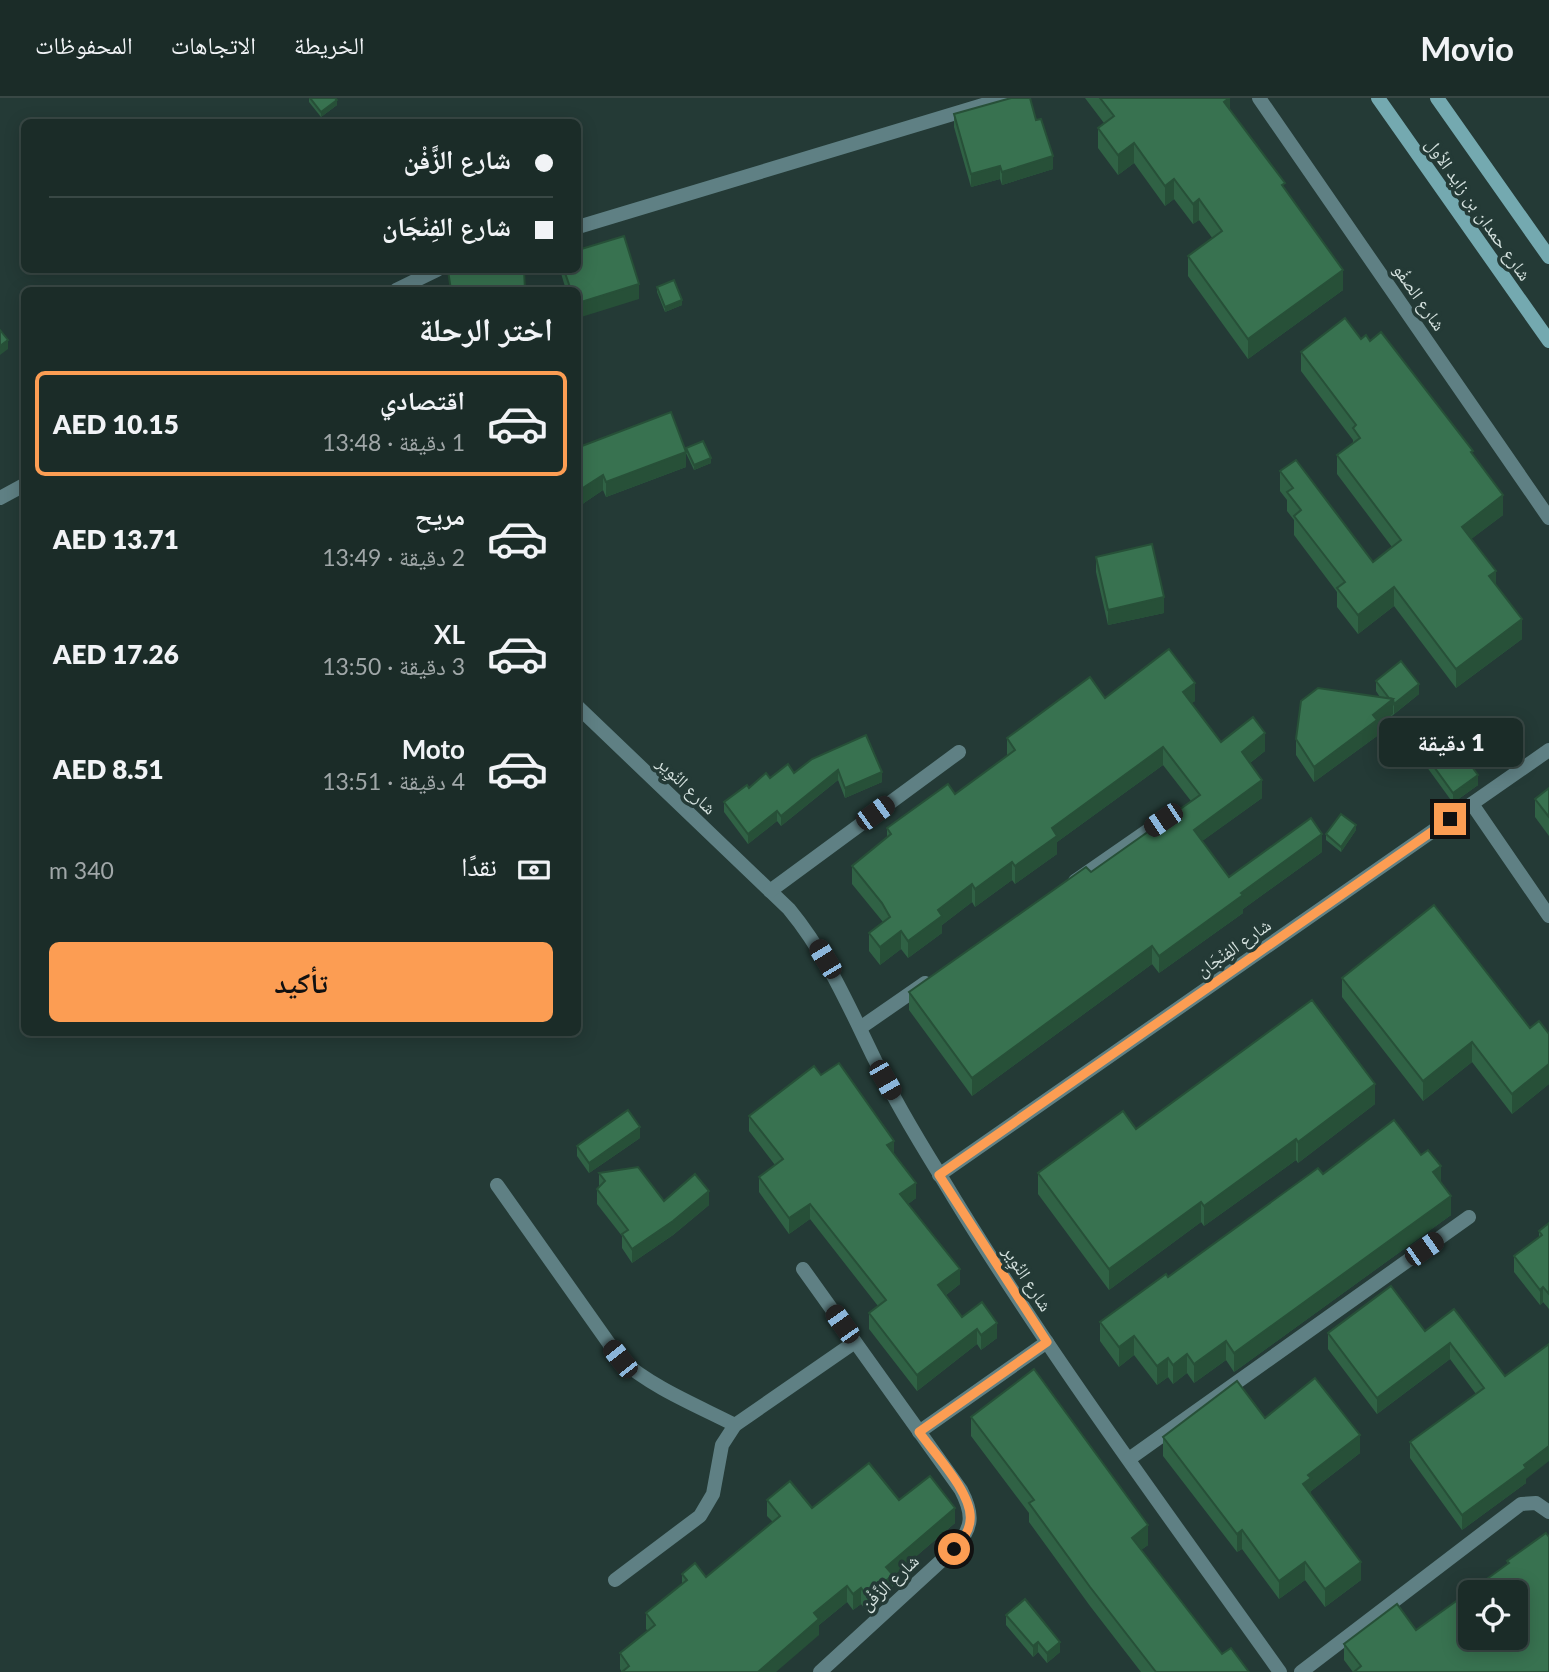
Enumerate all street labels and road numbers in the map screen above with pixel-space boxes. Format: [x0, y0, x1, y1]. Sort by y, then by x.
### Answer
street label: شارع حمدان بن زايد الأول [1421, 133, 1536, 285]
street label: شارع الصفُو [1388, 259, 1451, 335]
street label: شارع النُوِير [650, 751, 721, 821]
street label: شارع الفِنْجَان [1191, 913, 1275, 982]
street label: شارع النُوِير [996, 1240, 1057, 1317]
street label: شارع الزَّفْن [855, 1549, 924, 1615]

